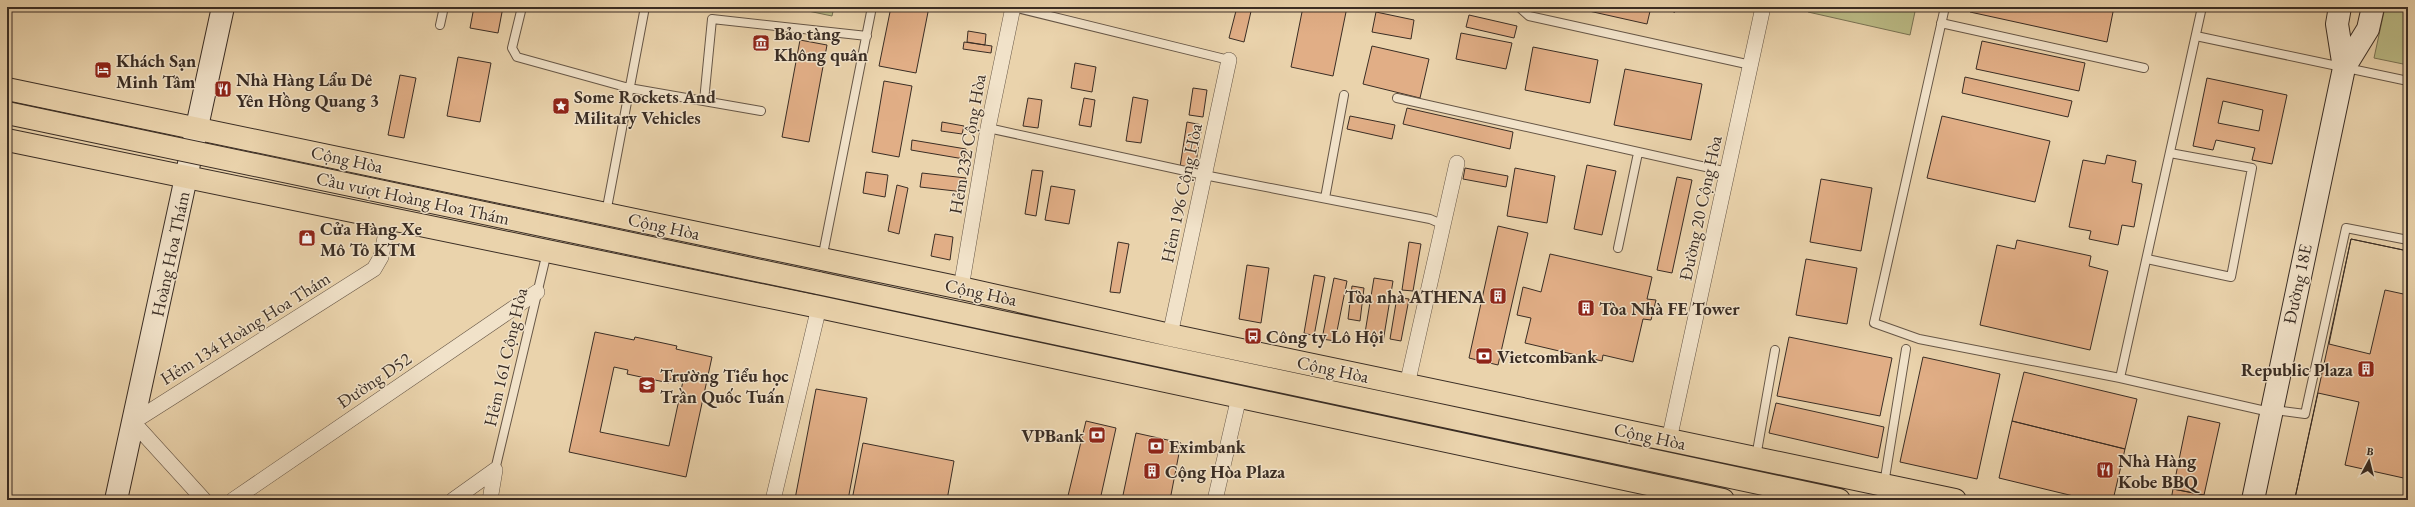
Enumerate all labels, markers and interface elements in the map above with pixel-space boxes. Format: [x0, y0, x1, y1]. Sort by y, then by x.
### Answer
place label: Bảo tàng Không quân [774, 22, 868, 66]
museum icon: Bảo tàng Không quân [751, 33, 771, 53]
place label: Khách Sạn Minh Tâm [116, 49, 196, 93]
hotel icon: Khách Sạn Minh Tâm [93, 60, 113, 80]
place label: Nhà Hàng Lẩu Dê Yên Hồng Quang 3 [236, 68, 379, 112]
street label: Hẻm 232 Cộng Hòa [943, 71, 991, 216]
restaurant icon: Nhà Hàng Lẩu Dê Yên Hồng Quang 3 [213, 79, 233, 99]
place label: Some Rockets And Military Vehicles [574, 85, 716, 129]
place icon: Some Rockets And Military Vehicles [551, 96, 571, 116]
street label: Hẻm 196 Cộng Hòa [1155, 121, 1207, 265]
street label: Đường 20 Cộng Hòa [1673, 133, 1727, 283]
street label: Cộng Hòa [309, 140, 386, 178]
street label: Cầu vượt Hoàng Hoa Thám [314, 166, 512, 230]
street label: Hoàng Hoa Thám [145, 189, 195, 319]
street label: Cộng Hòa [626, 207, 703, 245]
place label: Cửa Hàng Xe Mô Tô KTM [320, 217, 422, 261]
shop icon: Cửa Hàng Xe Mô Tô KTM [297, 228, 317, 248]
street label: Đường 18E [2277, 242, 2317, 326]
street label: Hẻm 134 Hoàng Hoa Thám [156, 266, 334, 390]
street label: Cộng Hòa [943, 273, 1020, 311]
street label: Hẻm 161 Cộng Hòa [478, 285, 532, 429]
place label: Tòa nhà ATHENA [1345, 285, 1486, 308]
building icon: Tòa nhà ATHENA [1488, 286, 1508, 306]
place label: Tòa Nhà FE Tower [1599, 297, 1740, 320]
building icon: Tòa Nhà FE Tower [1576, 298, 1596, 318]
place label: Công ty Lô Hội [1266, 325, 1385, 348]
bus stop icon: Công ty Lô Hội [1243, 326, 1263, 346]
place label: Vietcombank [1497, 345, 1598, 368]
bank icon: Vietcombank [1474, 346, 1494, 366]
street label: Đường D52 [333, 347, 416, 413]
street label: Cộng Hòa [1295, 350, 1372, 388]
place label: Republic Plaza [2241, 358, 2353, 381]
building icon: Republic Plaza [2356, 359, 2376, 379]
place label: Trường Tiểu học Trần Quốc Tuấn [660, 364, 789, 408]
school or university icon: Trường Tiểu học Trần Quốc Tuấn [637, 375, 657, 395]
street label: Cộng Hòa [1612, 417, 1689, 455]
place label: VPBank [1021, 424, 1085, 447]
bank icon: VPBank [1087, 425, 1107, 445]
place label: Eximbank [1169, 435, 1247, 458]
bank icon: Eximbank [1146, 436, 1166, 456]
north arrow [2349, 441, 2389, 481]
text: B [2366, 444, 2375, 458]
place label: Nhà Hàng Kobe BBQ [2118, 449, 2200, 493]
place label: Cộng Hòa Plaza [1165, 460, 1285, 483]
restaurant icon: Nhà Hàng Kobe BBQ [2095, 460, 2115, 480]
building icon: Cộng Hòa Plaza [1142, 461, 1162, 481]

